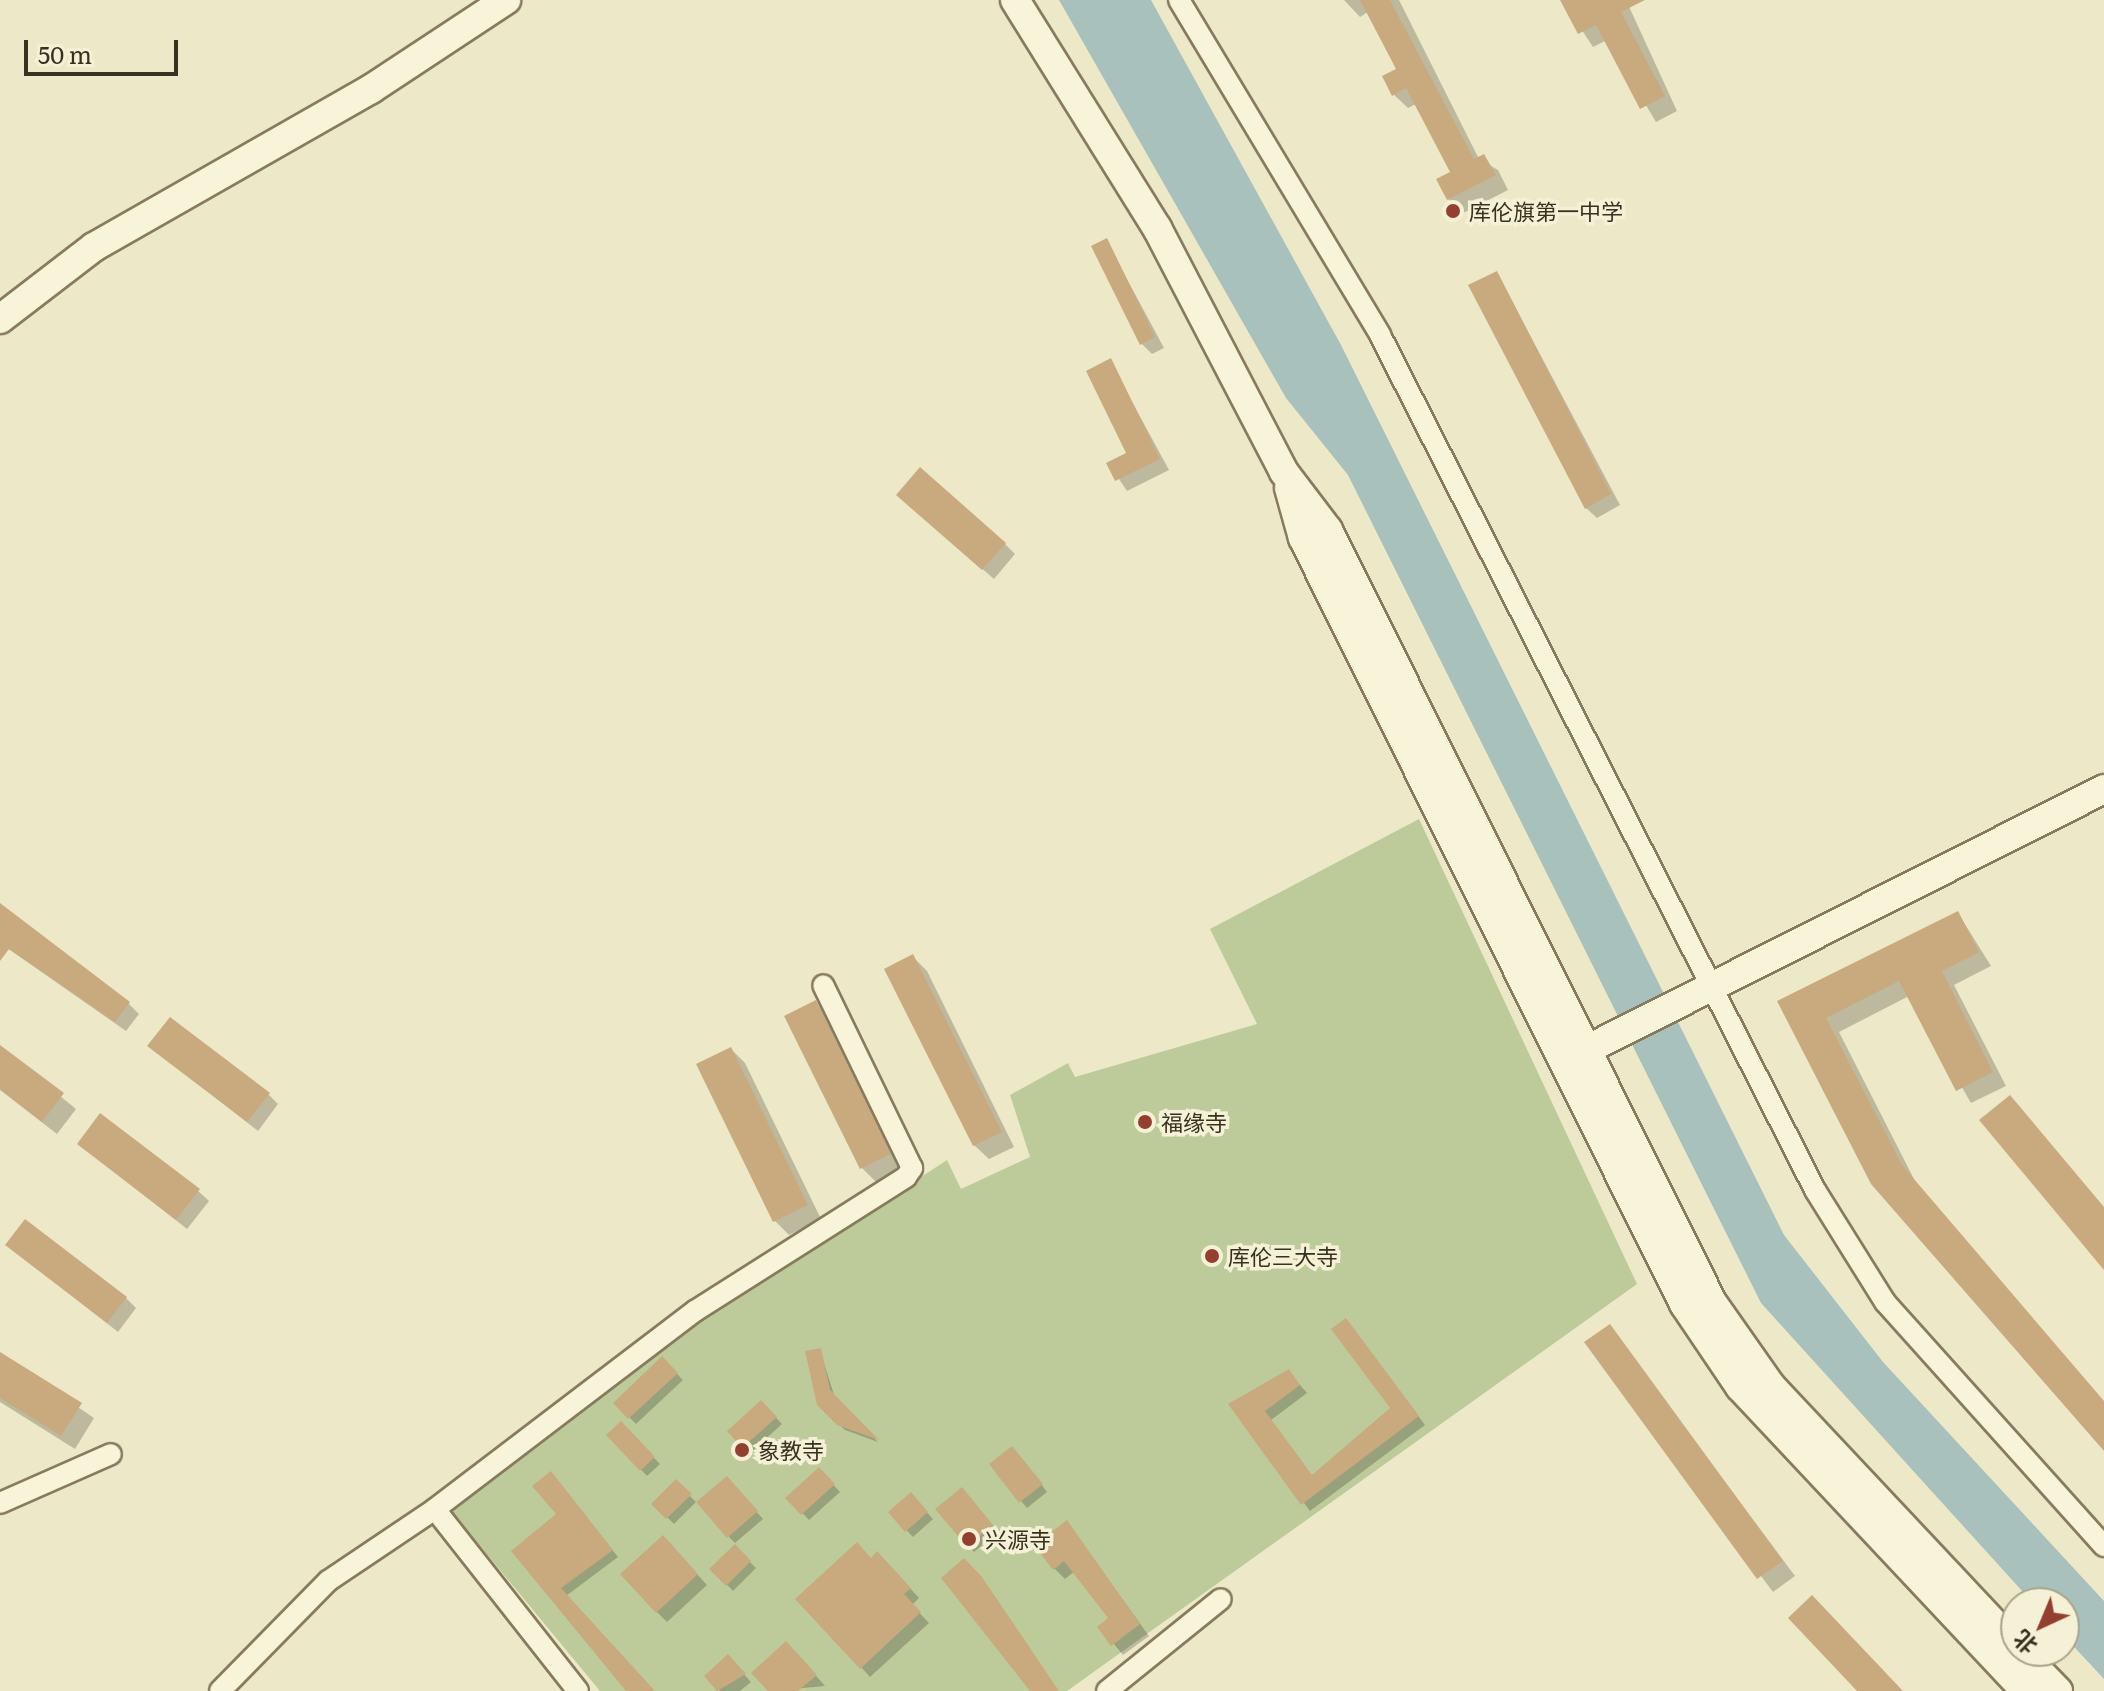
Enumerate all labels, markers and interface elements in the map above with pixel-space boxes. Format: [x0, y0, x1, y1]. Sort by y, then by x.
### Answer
scale bar [28, 24, 182, 74]
text: 50 m [38, 36, 92, 71]
place label: 库伦旗第一中学 [1469, 198, 1623, 224]
marker: 库伦旗第一中学 [1444, 202, 1462, 220]
place label: 福缘寺 [1161, 1109, 1227, 1135]
marker: 福缘寺 [1136, 1113, 1154, 1131]
place label: 库伦三大寺 [1228, 1243, 1338, 1269]
marker: 库伦三大寺 [1203, 1247, 1221, 1265]
place label: 象教寺 [758, 1437, 824, 1463]
marker: 象教寺 [733, 1441, 751, 1459]
place label: 兴源寺 [985, 1526, 1051, 1552]
marker: 兴源寺 [960, 1530, 978, 1548]
north arrow [2000, 1587, 2080, 1667]
text: 北 [2005, 1624, 2044, 1663]

